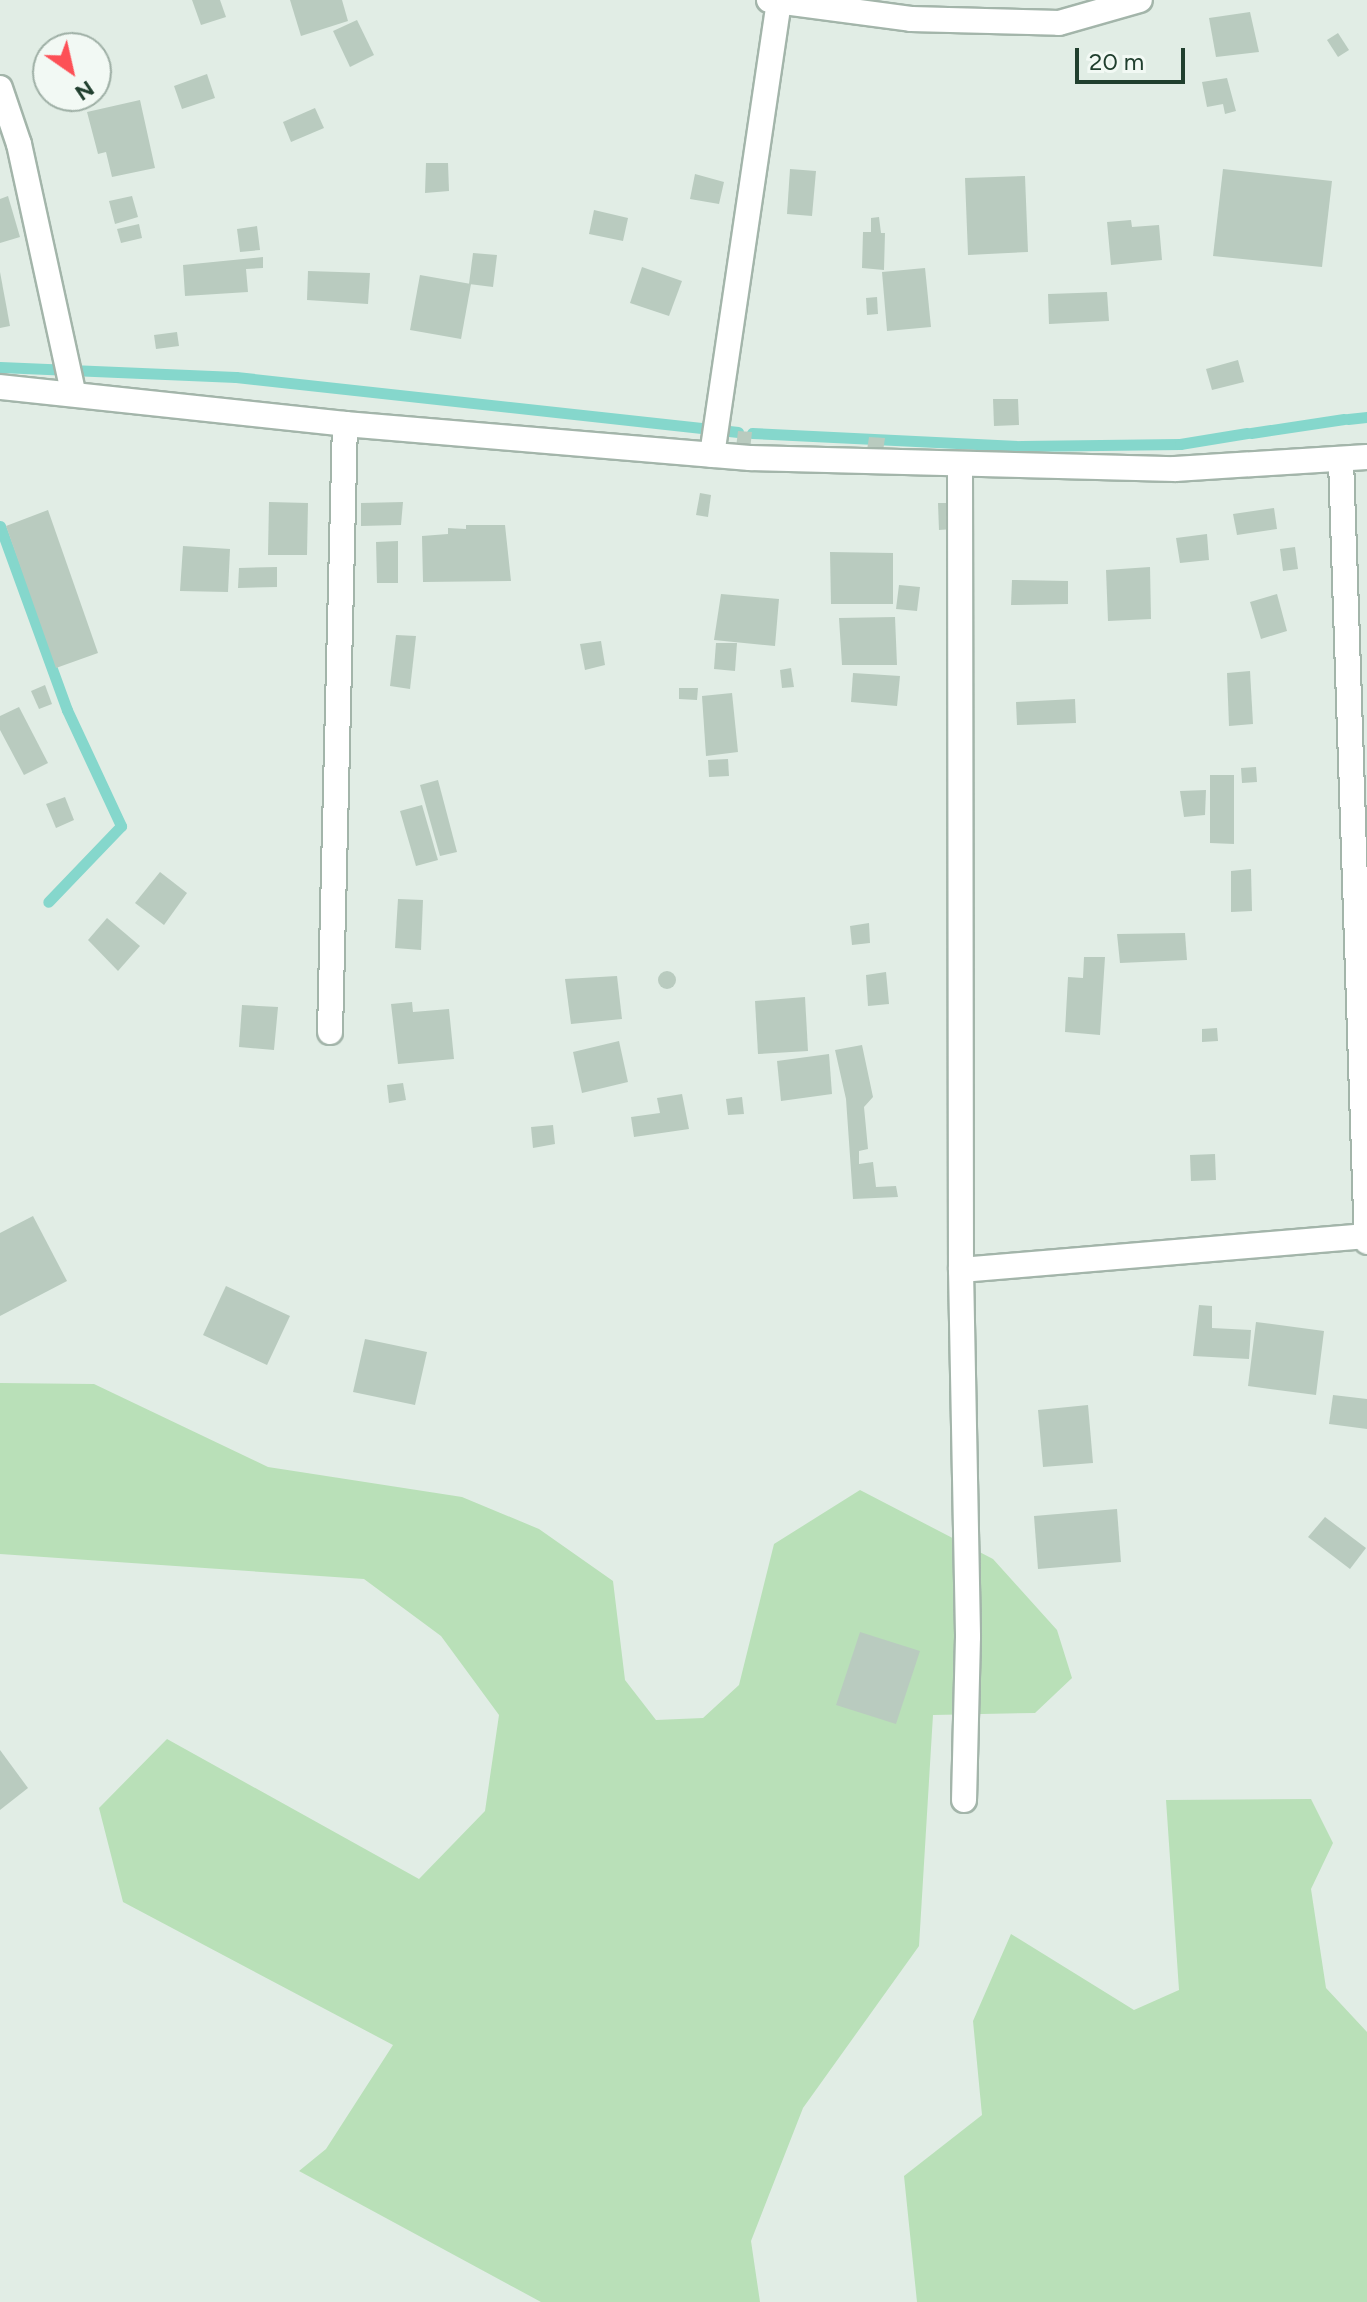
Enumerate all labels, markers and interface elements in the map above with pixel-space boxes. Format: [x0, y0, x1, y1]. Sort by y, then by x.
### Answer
north arrow [32, 32, 112, 112]
scale bar [1079, 32, 1189, 82]
text: 20 m [1089, 47, 1144, 76]
text: N [70, 75, 99, 107]

